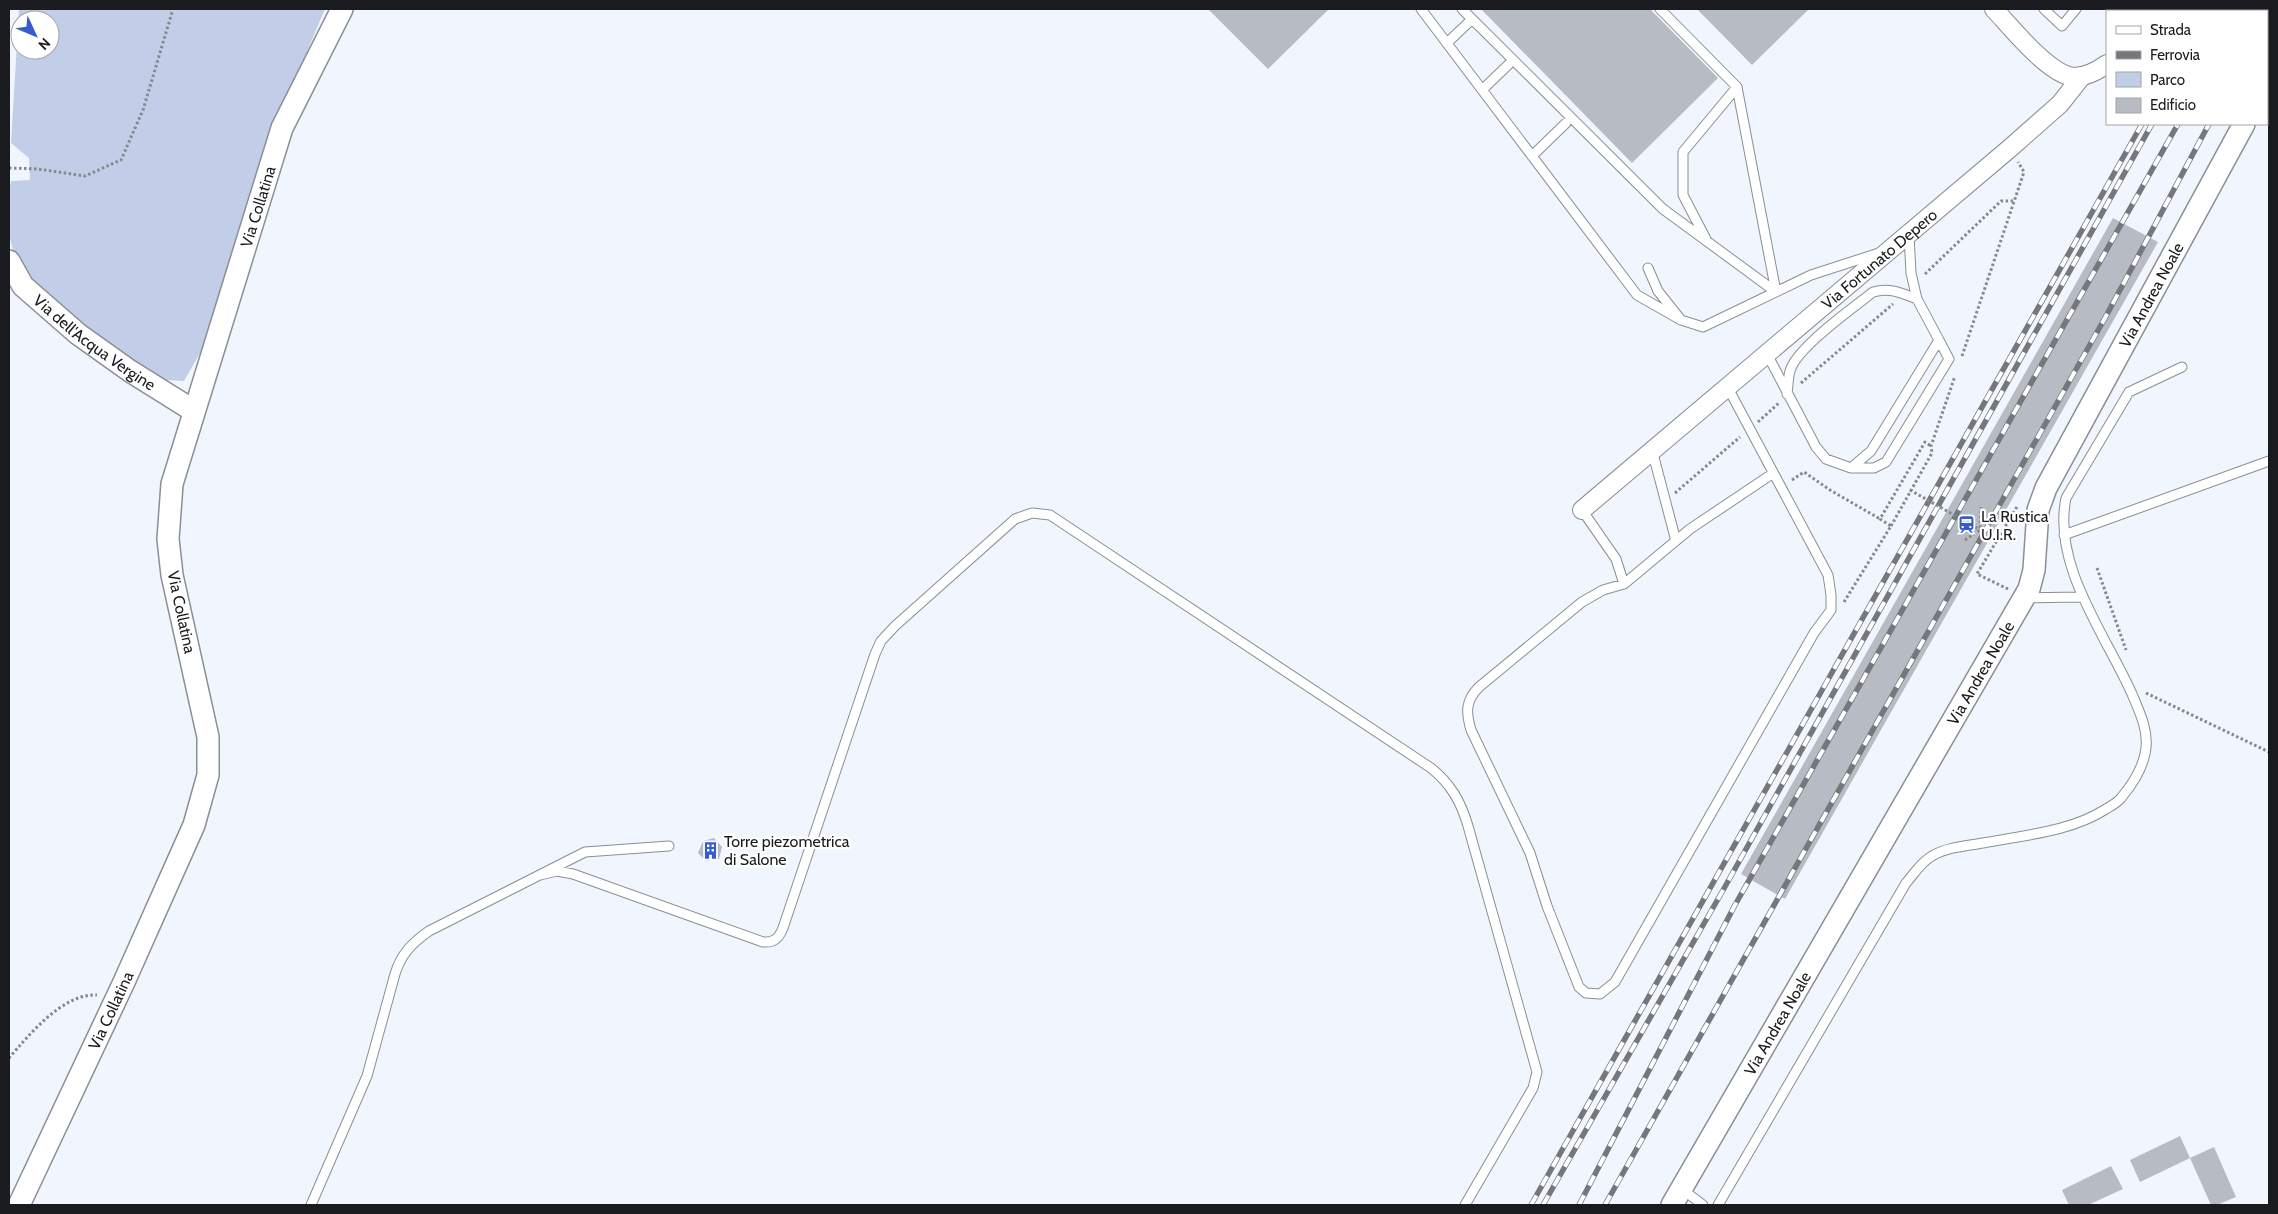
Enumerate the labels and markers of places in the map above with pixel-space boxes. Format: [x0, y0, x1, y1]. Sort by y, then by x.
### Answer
place label: La Rustica U.I.R. [1981, 507, 2049, 544]
station icon: La Rustica U.I.R. [1957, 515, 1977, 535]
place label: Torre piezometrica di Salone [724, 832, 850, 869]
building icon: Torre piezometrica di Salone [700, 840, 720, 860]

